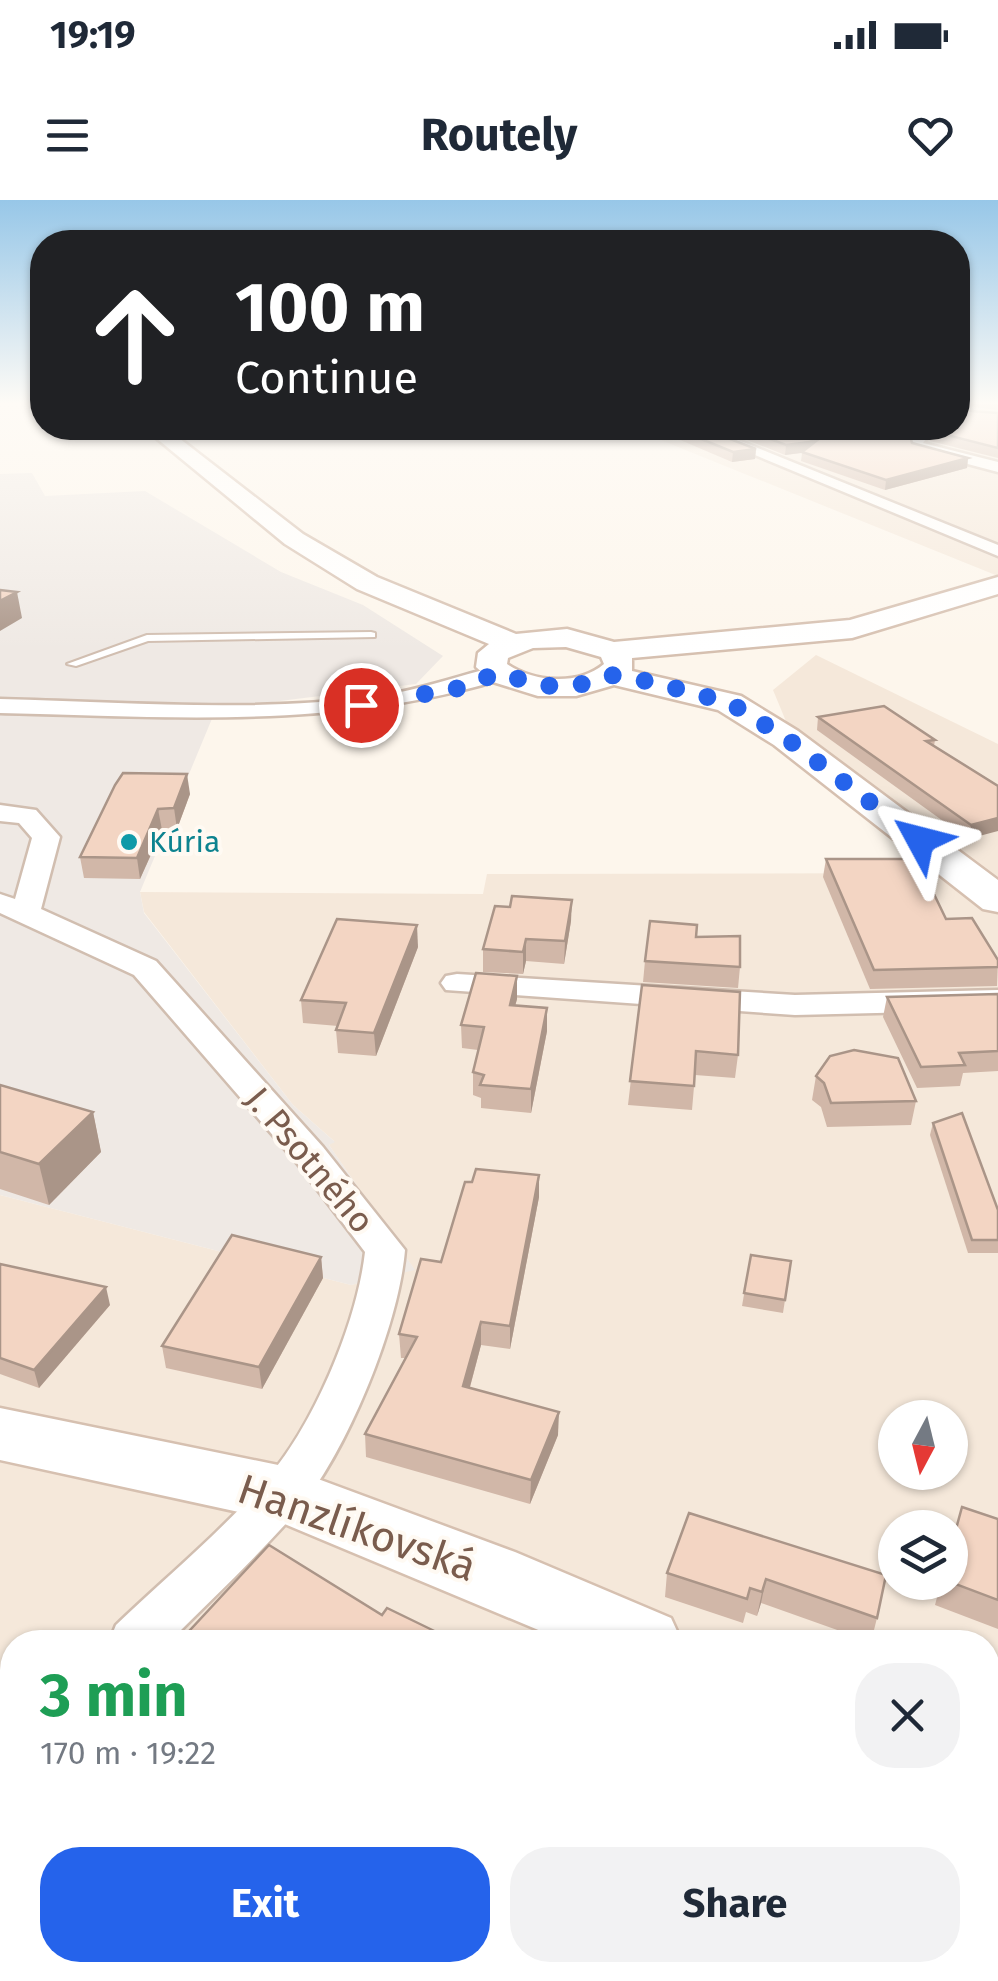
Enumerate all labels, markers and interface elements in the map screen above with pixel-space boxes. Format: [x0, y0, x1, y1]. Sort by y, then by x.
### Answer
text: 19:19 [50, 12, 136, 58]
icon: menu [40, 108, 95, 163]
text: Routely [421, 108, 577, 162]
icon: heart [903, 108, 958, 163]
text: 100 m [235, 266, 425, 350]
icon: ahead [70, 270, 200, 400]
text: Continue [235, 351, 418, 405]
pin [319, 663, 404, 748]
icon: arrive [334, 678, 389, 733]
position arrow [868, 788, 972, 892]
place label: Kúria [149, 824, 220, 860]
marker: Kúria [118, 831, 140, 853]
street label: J. Psotného [237, 1079, 383, 1241]
north arrow [878, 1400, 968, 1490]
map controls [878, 1400, 968, 1600]
street label: Hanzlíkovská [231, 1464, 483, 1592]
button: layers [878, 1510, 968, 1600]
text: 3 min [40, 1660, 188, 1732]
button: close [855, 1663, 960, 1768]
text: 170 m · 19:22 [40, 1734, 216, 1772]
button: Exit [40, 1847, 490, 1962]
button: Share [510, 1847, 960, 1962]

